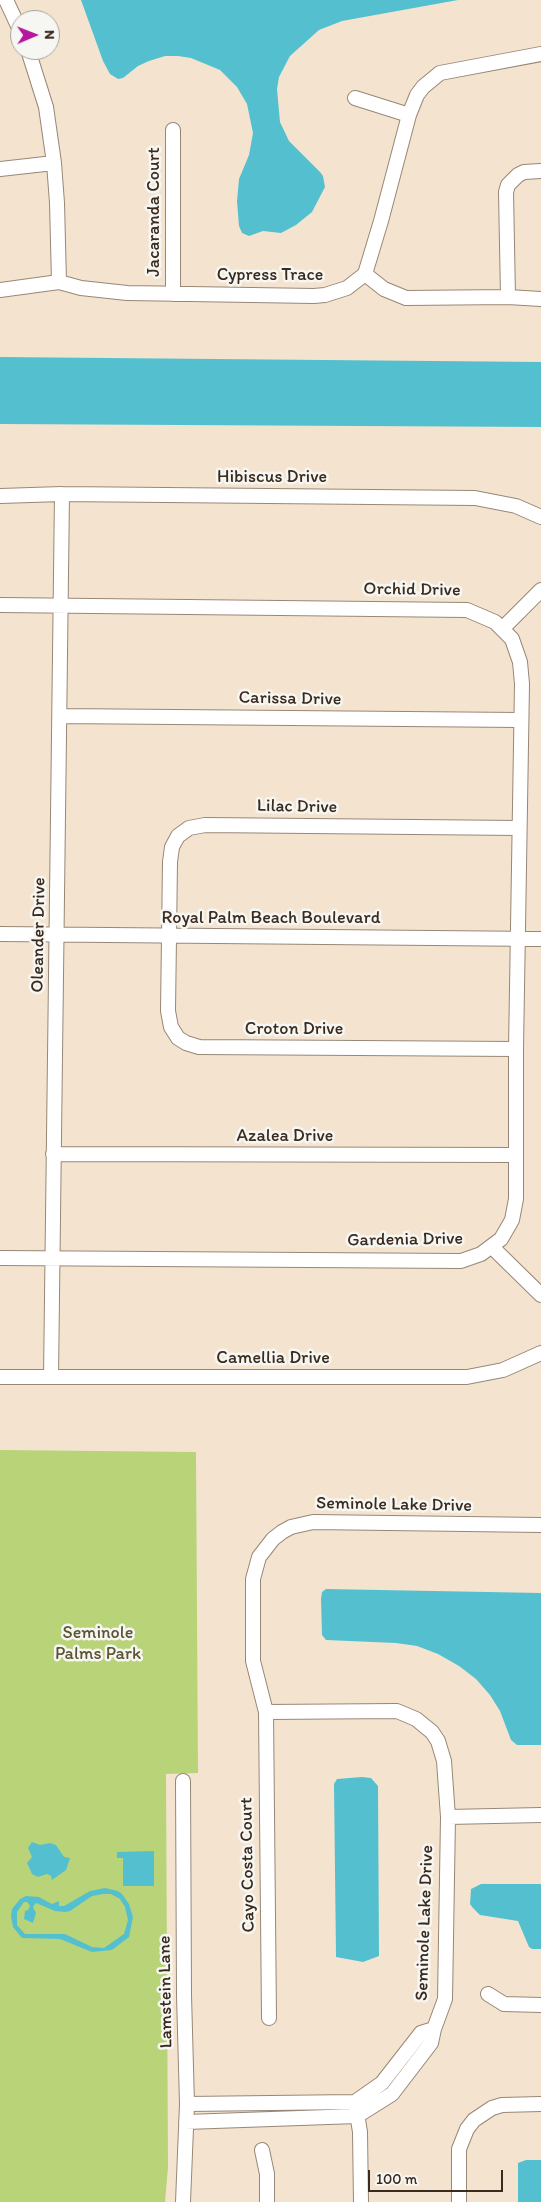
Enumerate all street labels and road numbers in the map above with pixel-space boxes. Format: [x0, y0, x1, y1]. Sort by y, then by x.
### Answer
street label: Jacaranda Court [143, 147, 165, 277]
street label: Cypress Trace [217, 264, 323, 286]
street label: Hibiscus Drive [217, 466, 327, 488]
street label: Orchid Drive [363, 578, 461, 602]
street label: Carissa Drive [238, 687, 342, 711]
street label: Lilac Drive [257, 795, 337, 819]
street label: Oleander Drive [27, 877, 51, 993]
street label: Royal Palm Beach Boulevard [161, 907, 381, 929]
street label: Croton Drive [245, 1018, 343, 1040]
street label: Azalea Drive [237, 1125, 333, 1147]
street label: Gardenia Drive [347, 1228, 463, 1252]
street label: Camellia Drive [216, 1347, 330, 1369]
street label: Seminole Lake Drive [316, 1493, 472, 1517]
street label: Cayo Costa Court [236, 1797, 260, 1933]
street label: Seminole Lake Drive [411, 1845, 439, 2001]
street label: Lamstein Lane [154, 1935, 178, 2049]

